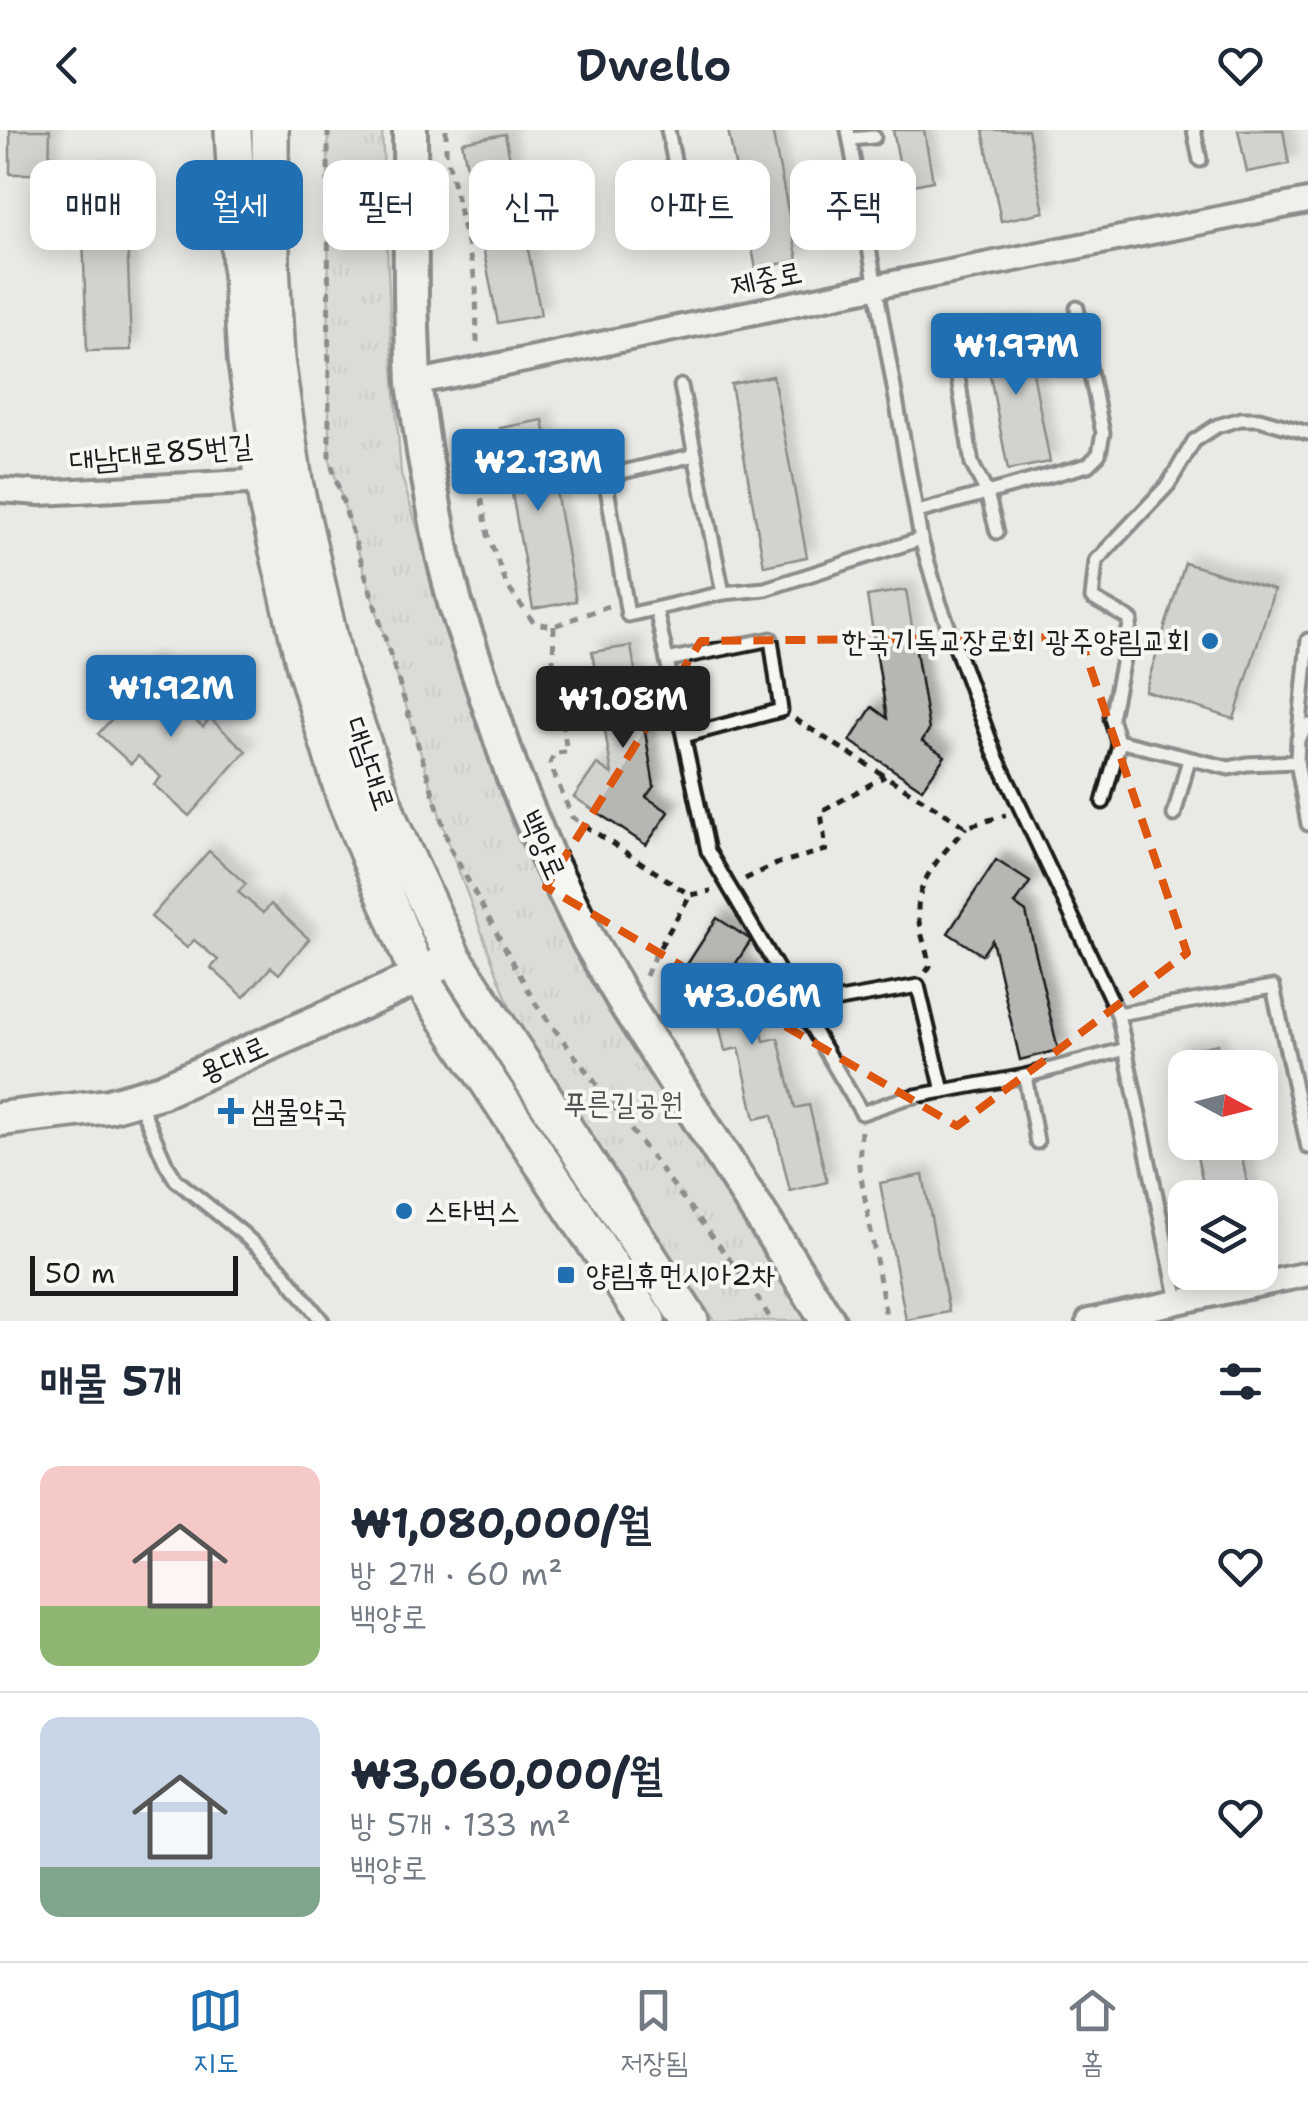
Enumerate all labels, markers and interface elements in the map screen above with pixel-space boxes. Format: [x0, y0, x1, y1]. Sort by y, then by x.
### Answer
text: Dwello [577, 35, 731, 95]
icon: back [40, 38, 95, 93]
icon: heart [1213, 38, 1268, 93]
chip: 매매 [30, 160, 156, 250]
chip: 월세 [176, 160, 303, 250]
chip: 필터 [323, 160, 449, 250]
chip: 신규 [469, 160, 595, 250]
chip: 아파트 [615, 160, 770, 250]
chip: 주택 [790, 160, 916, 250]
street label: 제중로 [726, 251, 806, 306]
pin: ₩1.97M [935, 313, 1097, 398]
text: ₩1.97M [953, 324, 1079, 367]
street label: 대남대로85번길 [68, 424, 254, 481]
pin: ₩2.13M [457, 429, 619, 514]
text: ₩2.13M [474, 440, 602, 483]
place label: 한국기독교장로회 광주양림교회 [842, 620, 1190, 661]
marker: 한국기독교장로회 광주양림교회 [1199, 630, 1221, 652]
pin: ₩1.92M [90, 655, 252, 740]
text: ₩1.92M [108, 666, 234, 709]
pin: ₩1.08M [542, 666, 704, 751]
text: ₩1.08M [558, 677, 688, 720]
street label: 대남대로 [335, 712, 406, 816]
street label: 백양로 [510, 803, 577, 886]
pin: ₩3.06M [671, 963, 833, 1048]
text: ₩3.06M [683, 974, 821, 1017]
street label: 용대로 [191, 1025, 274, 1092]
north arrow [1168, 1050, 1278, 1160]
map controls [1168, 1050, 1278, 1290]
park label: 푸른길공원 [563, 1083, 683, 1124]
place label: 샘물약국 [251, 1090, 348, 1131]
marker: 샘물약국 [220, 1100, 242, 1122]
button: layers [1168, 1180, 1278, 1290]
place label: 스타벅스 [424, 1190, 521, 1231]
marker: 스타벅스 [393, 1200, 415, 1222]
scale bar [30, 1251, 238, 1296]
text: 50 m [45, 1254, 115, 1292]
place label: 양림휴먼시아2차 [586, 1254, 776, 1295]
marker: 양림휴먼시아2차 [555, 1264, 577, 1286]
text: 매물 5개 [40, 1353, 182, 1409]
icon: filters [1213, 1354, 1268, 1409]
text: ₩1,080,000/월 [350, 1495, 651, 1551]
icon: home [120, 1506, 240, 1626]
icon: heart [1213, 1539, 1268, 1594]
text: 방 2개 · 60 m² [350, 1552, 563, 1595]
text: 백양로 [350, 1595, 427, 1638]
text: ₩3,060,000/월 [350, 1746, 662, 1802]
icon: home [120, 1757, 240, 1877]
icon: heart [1213, 1790, 1268, 1845]
text: 방 5개 · 133 m² [350, 1803, 571, 1846]
text: 백양로 [350, 1846, 427, 1889]
tab: 지도 [188, 1983, 243, 2082]
tab: 저장됨 [620, 1983, 688, 2082]
tab: 홈 [1065, 1983, 1120, 2082]

